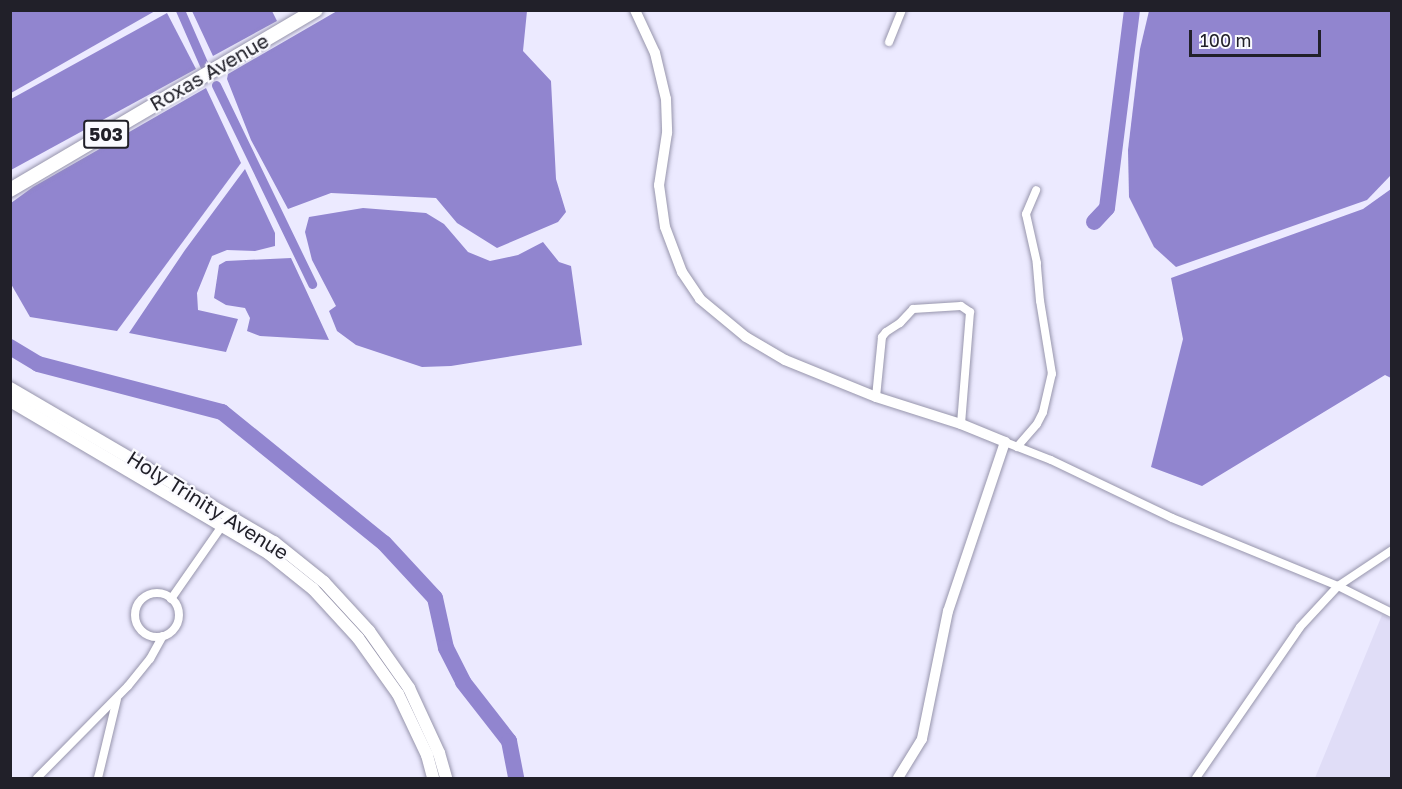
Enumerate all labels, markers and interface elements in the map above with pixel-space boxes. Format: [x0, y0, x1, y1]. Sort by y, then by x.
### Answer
scale bar [1192, 18, 1324, 56]
street label: Roxas Avenue [145, 28, 273, 116]
text: 100 m [1200, 29, 1251, 51]
road number: 503 [82, 119, 130, 149]
street label: Holy Trinity Avenue [123, 446, 293, 564]

